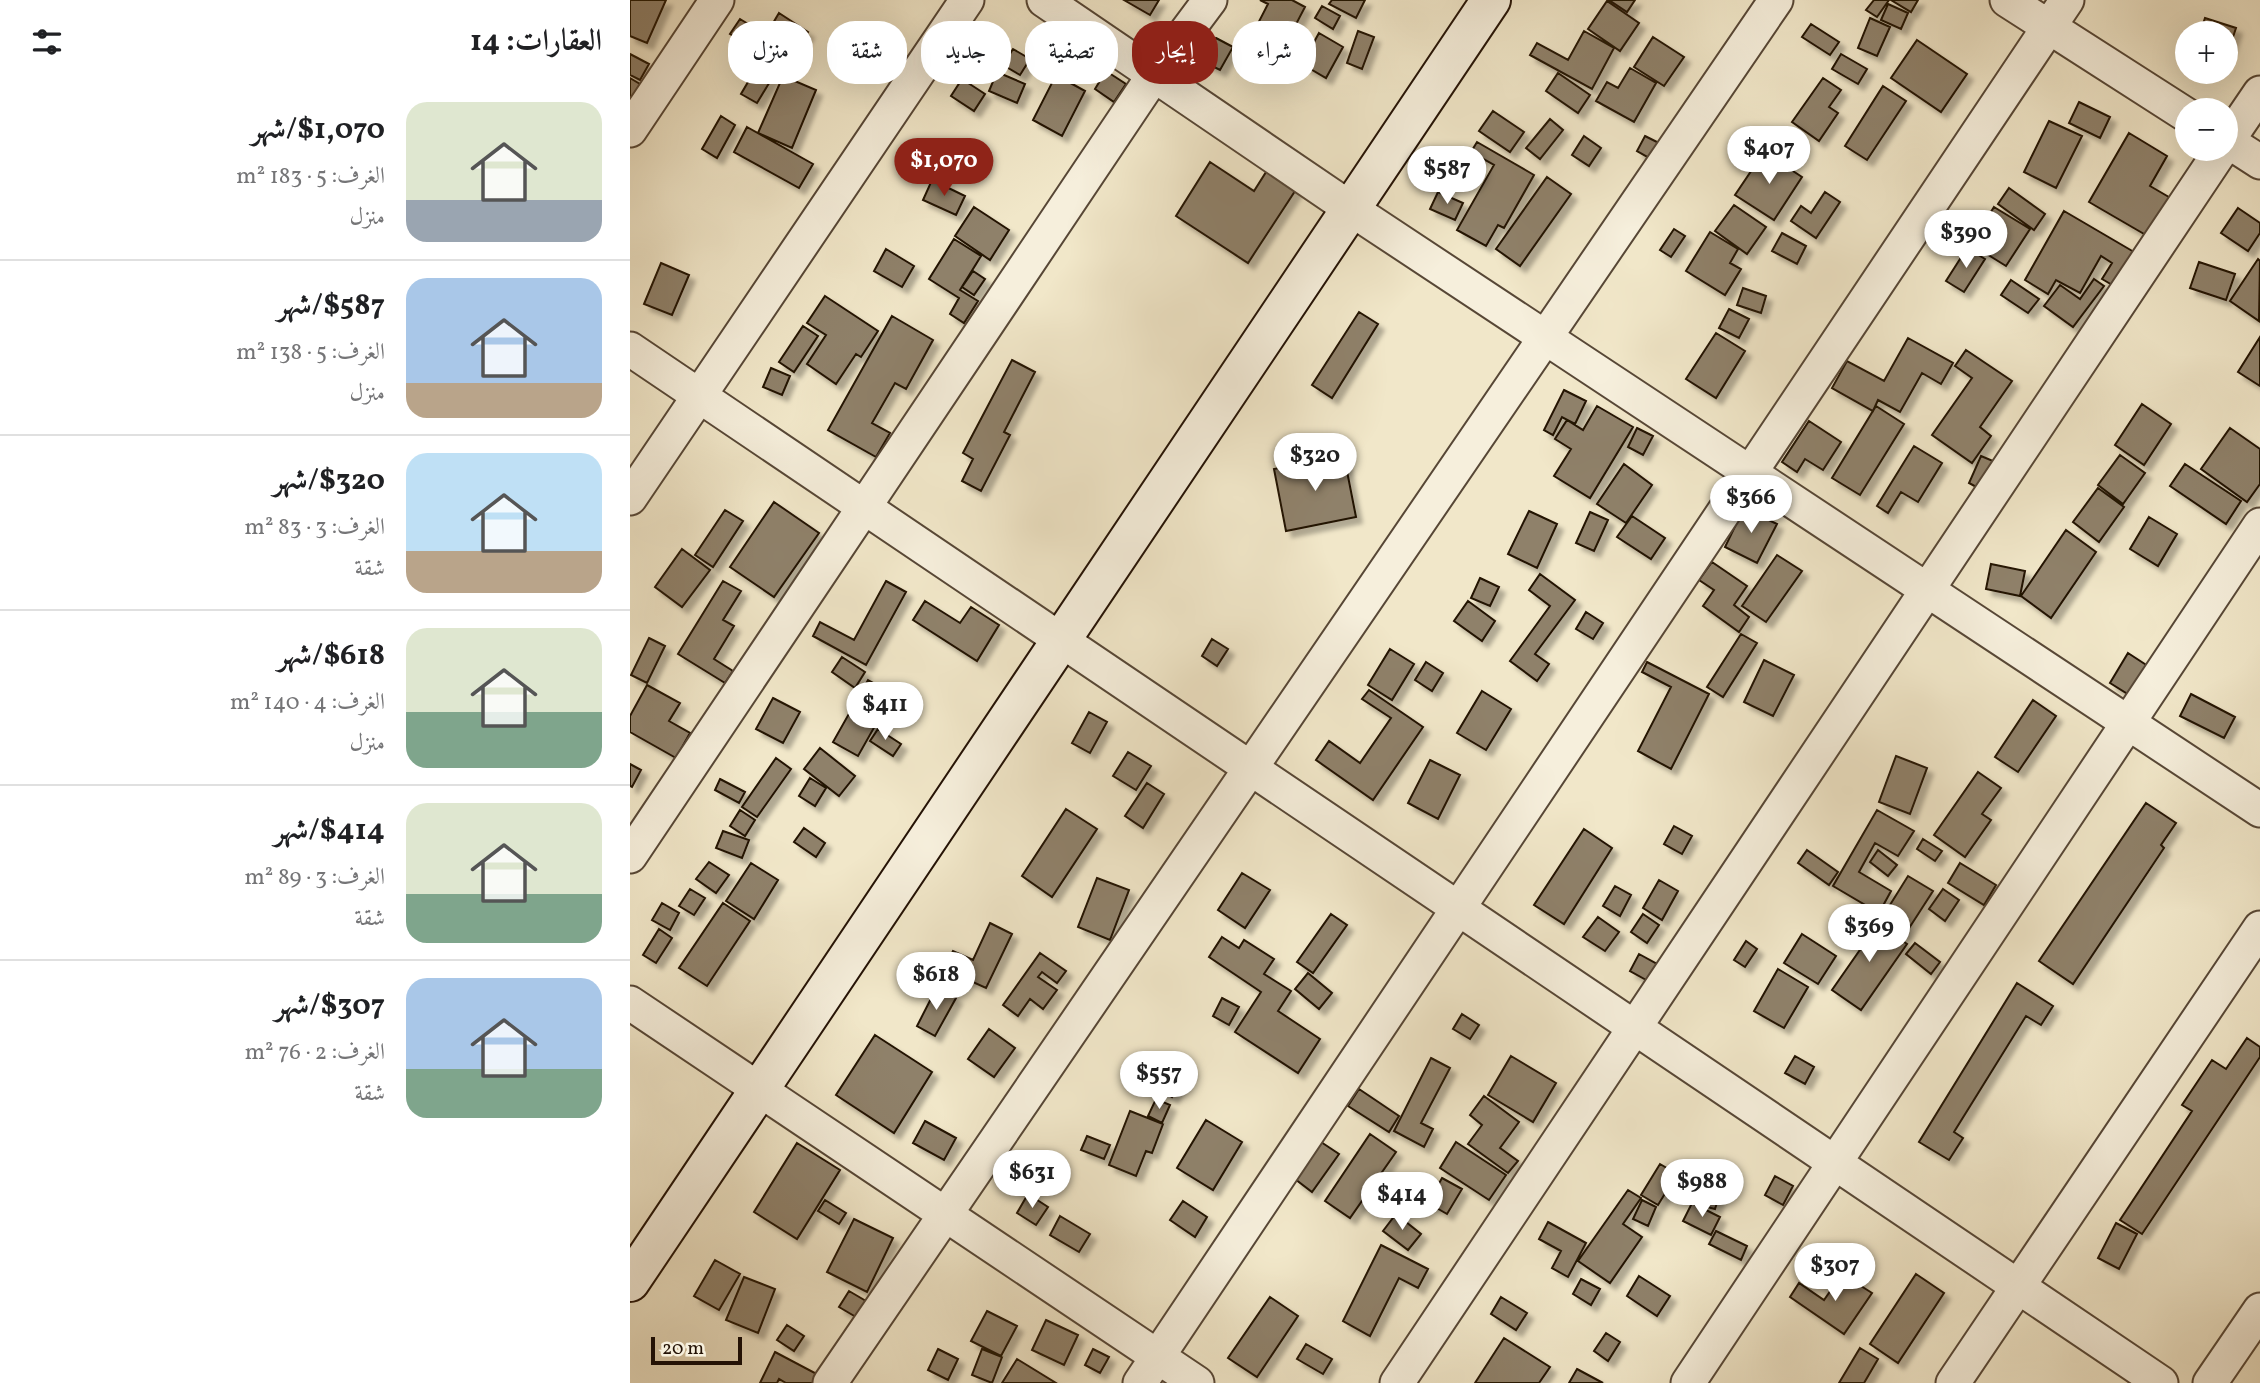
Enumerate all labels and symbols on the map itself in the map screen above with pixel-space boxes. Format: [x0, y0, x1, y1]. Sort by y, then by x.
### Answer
pin: $407 [1728, 127, 1810, 186]
pin: $1,070 [887, 138, 1001, 198]
pin: $587 [1406, 146, 1488, 206]
pin: $390 [1925, 210, 2007, 270]
pin: $320 [1274, 434, 1356, 493]
pin: $366 [1710, 476, 1792, 535]
pin: $411 [844, 682, 926, 742]
pin: $369 [1828, 904, 1910, 964]
pin: $618 [895, 953, 977, 1012]
pin: $557 [1118, 1052, 1200, 1111]
pin: $631 [991, 1150, 1073, 1210]
pin: $988 [1661, 1160, 1743, 1219]
pin: $414 [1361, 1172, 1443, 1232]
pin: $307 [1794, 1244, 1876, 1303]
scale bar [651, 1334, 742, 1366]

